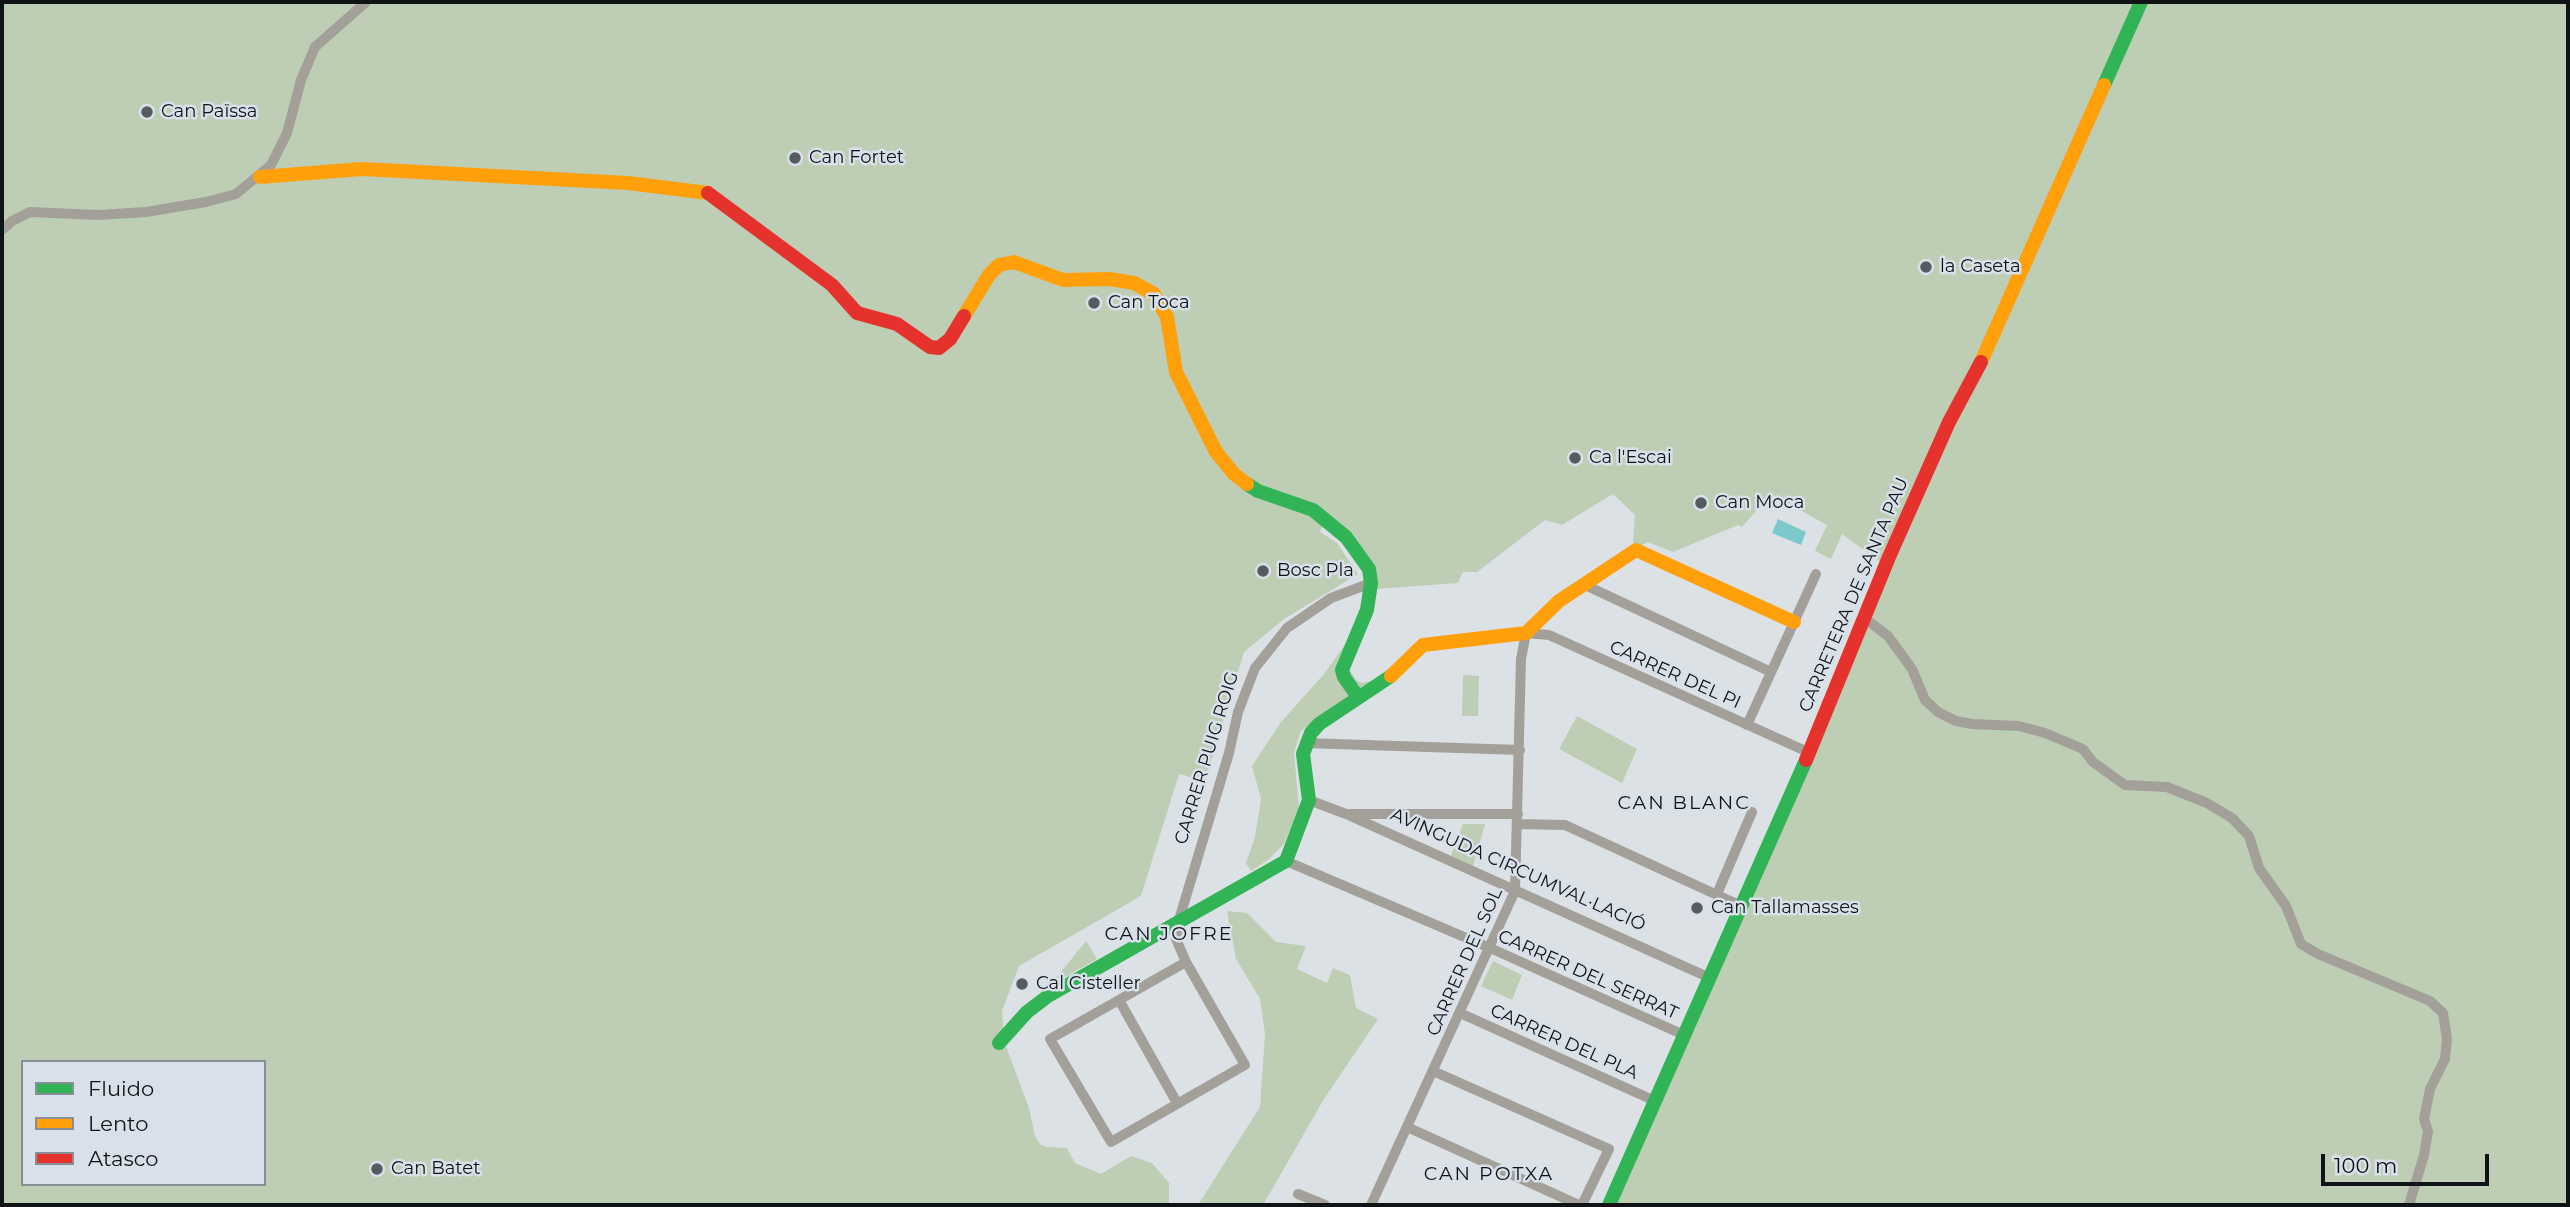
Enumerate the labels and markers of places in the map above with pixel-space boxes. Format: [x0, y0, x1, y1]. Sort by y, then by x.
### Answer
place label: Can Païssa [161, 101, 257, 123]
marker: Can Païssa [139, 104, 155, 120]
place label: Can Fortet [809, 147, 904, 169]
marker: Can Fortet [787, 150, 803, 166]
place label: la Caseta [1940, 256, 2021, 278]
marker: la Caseta [1918, 259, 1934, 275]
place label: Can Toca [1108, 292, 1190, 314]
marker: Can Toca [1086, 295, 1102, 311]
place label: Ca l'Escai [1589, 447, 1672, 469]
marker: Ca l'Escai [1567, 450, 1583, 466]
place label: Can Moca [1715, 492, 1804, 514]
marker: Can Moca [1693, 495, 1709, 511]
place label: Bosc Pla [1277, 560, 1354, 582]
marker: Bosc Pla [1255, 563, 1271, 579]
place label: Can Tallamasses [1711, 897, 1859, 919]
marker: Can Tallamasses [1689, 900, 1705, 916]
place label: Cal Cisteller [1036, 973, 1141, 995]
marker: Cal Cisteller [1014, 976, 1030, 992]
place label: Can Batet [391, 1158, 480, 1180]
marker: Can Batet [369, 1161, 385, 1177]

